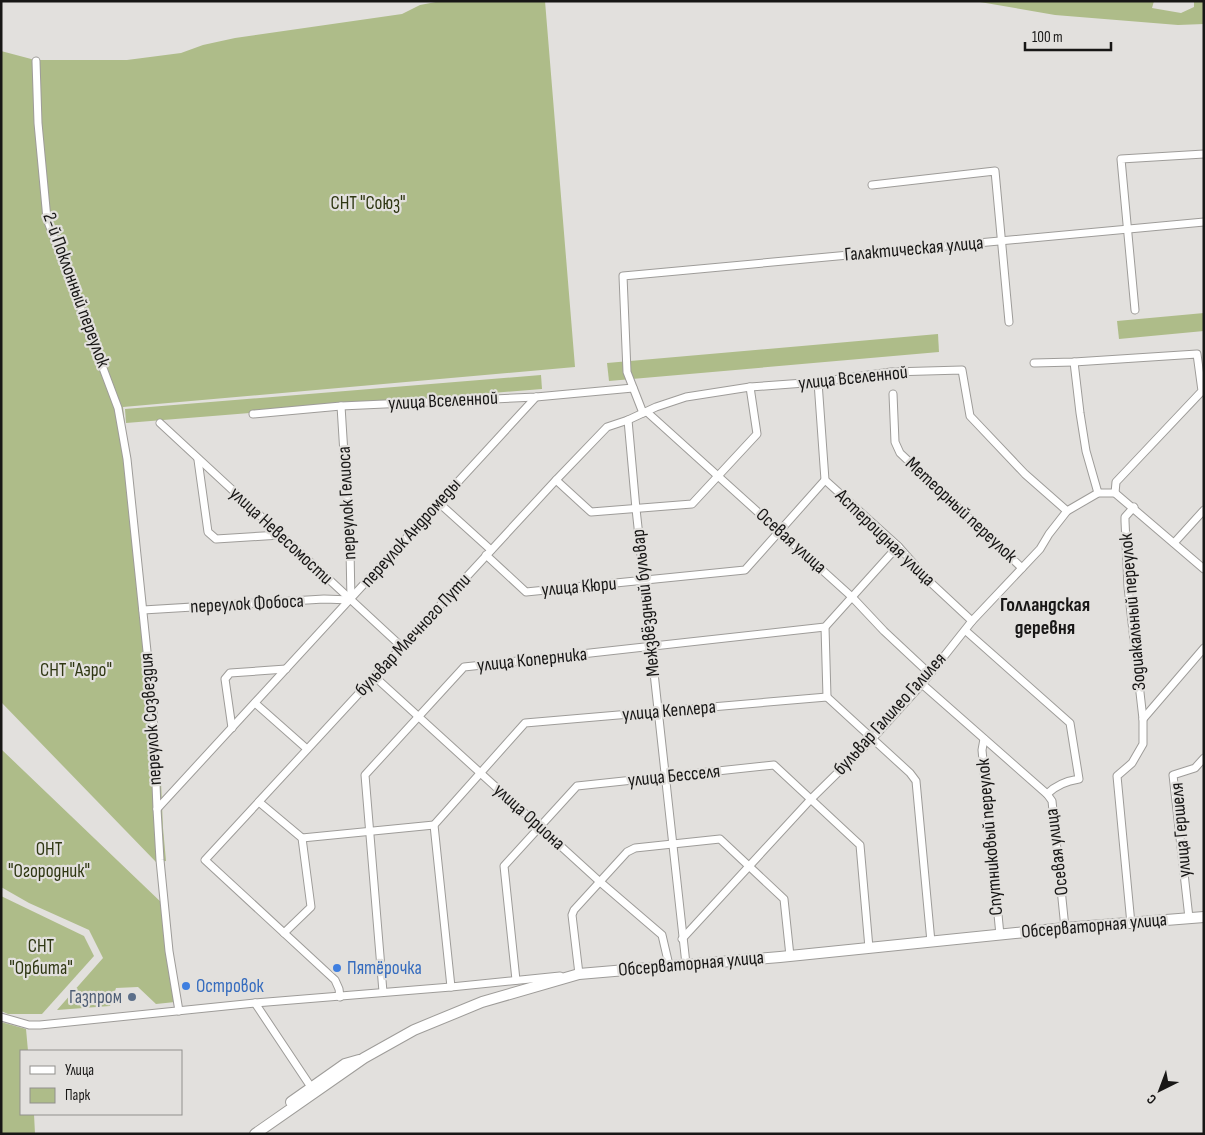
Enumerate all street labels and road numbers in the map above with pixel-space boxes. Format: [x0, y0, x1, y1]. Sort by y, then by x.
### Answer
street label: 2-й Поклонный переулок [37, 209, 115, 371]
street label: Галактическая улица [844, 231, 984, 267]
street label: улица Вселенной [797, 361, 909, 395]
street label: улица Вселенной [388, 387, 498, 415]
street label: переулок Гелиоса [333, 446, 361, 560]
street label: Метеорный переулок [900, 452, 1022, 568]
street label: переулок Андромеды [356, 474, 466, 592]
street label: улица Невесомости [224, 482, 338, 590]
street label: Астероидная улица [830, 484, 940, 591]
street label: Осевая улица [751, 503, 831, 579]
street label: Межзвёздный бульвар [627, 528, 665, 678]
street label: Зодиакальный переулок [1115, 532, 1151, 692]
street label: бульвар Млечного Пути [350, 569, 476, 701]
street label: улица Кюри [541, 572, 617, 602]
street label: переулок Фобоса [190, 590, 304, 618]
street label: улица Коперника [476, 643, 588, 677]
street label: бульвар Галилео Галилея [829, 648, 951, 780]
street label: переулок Созвездия [135, 652, 167, 786]
street label: улица Кеплера [621, 695, 717, 727]
street label: Спутниковый переулок [972, 757, 1008, 916]
street label: улица Бесселя [627, 760, 721, 792]
street label: улица Ориона [488, 779, 570, 855]
street label: улица Гершеля [1165, 782, 1197, 878]
street label: Осевая улица [1040, 807, 1074, 897]
street label: Обсерваторная улица [1020, 908, 1168, 944]
street label: Обсерваторная улица [617, 946, 765, 982]

